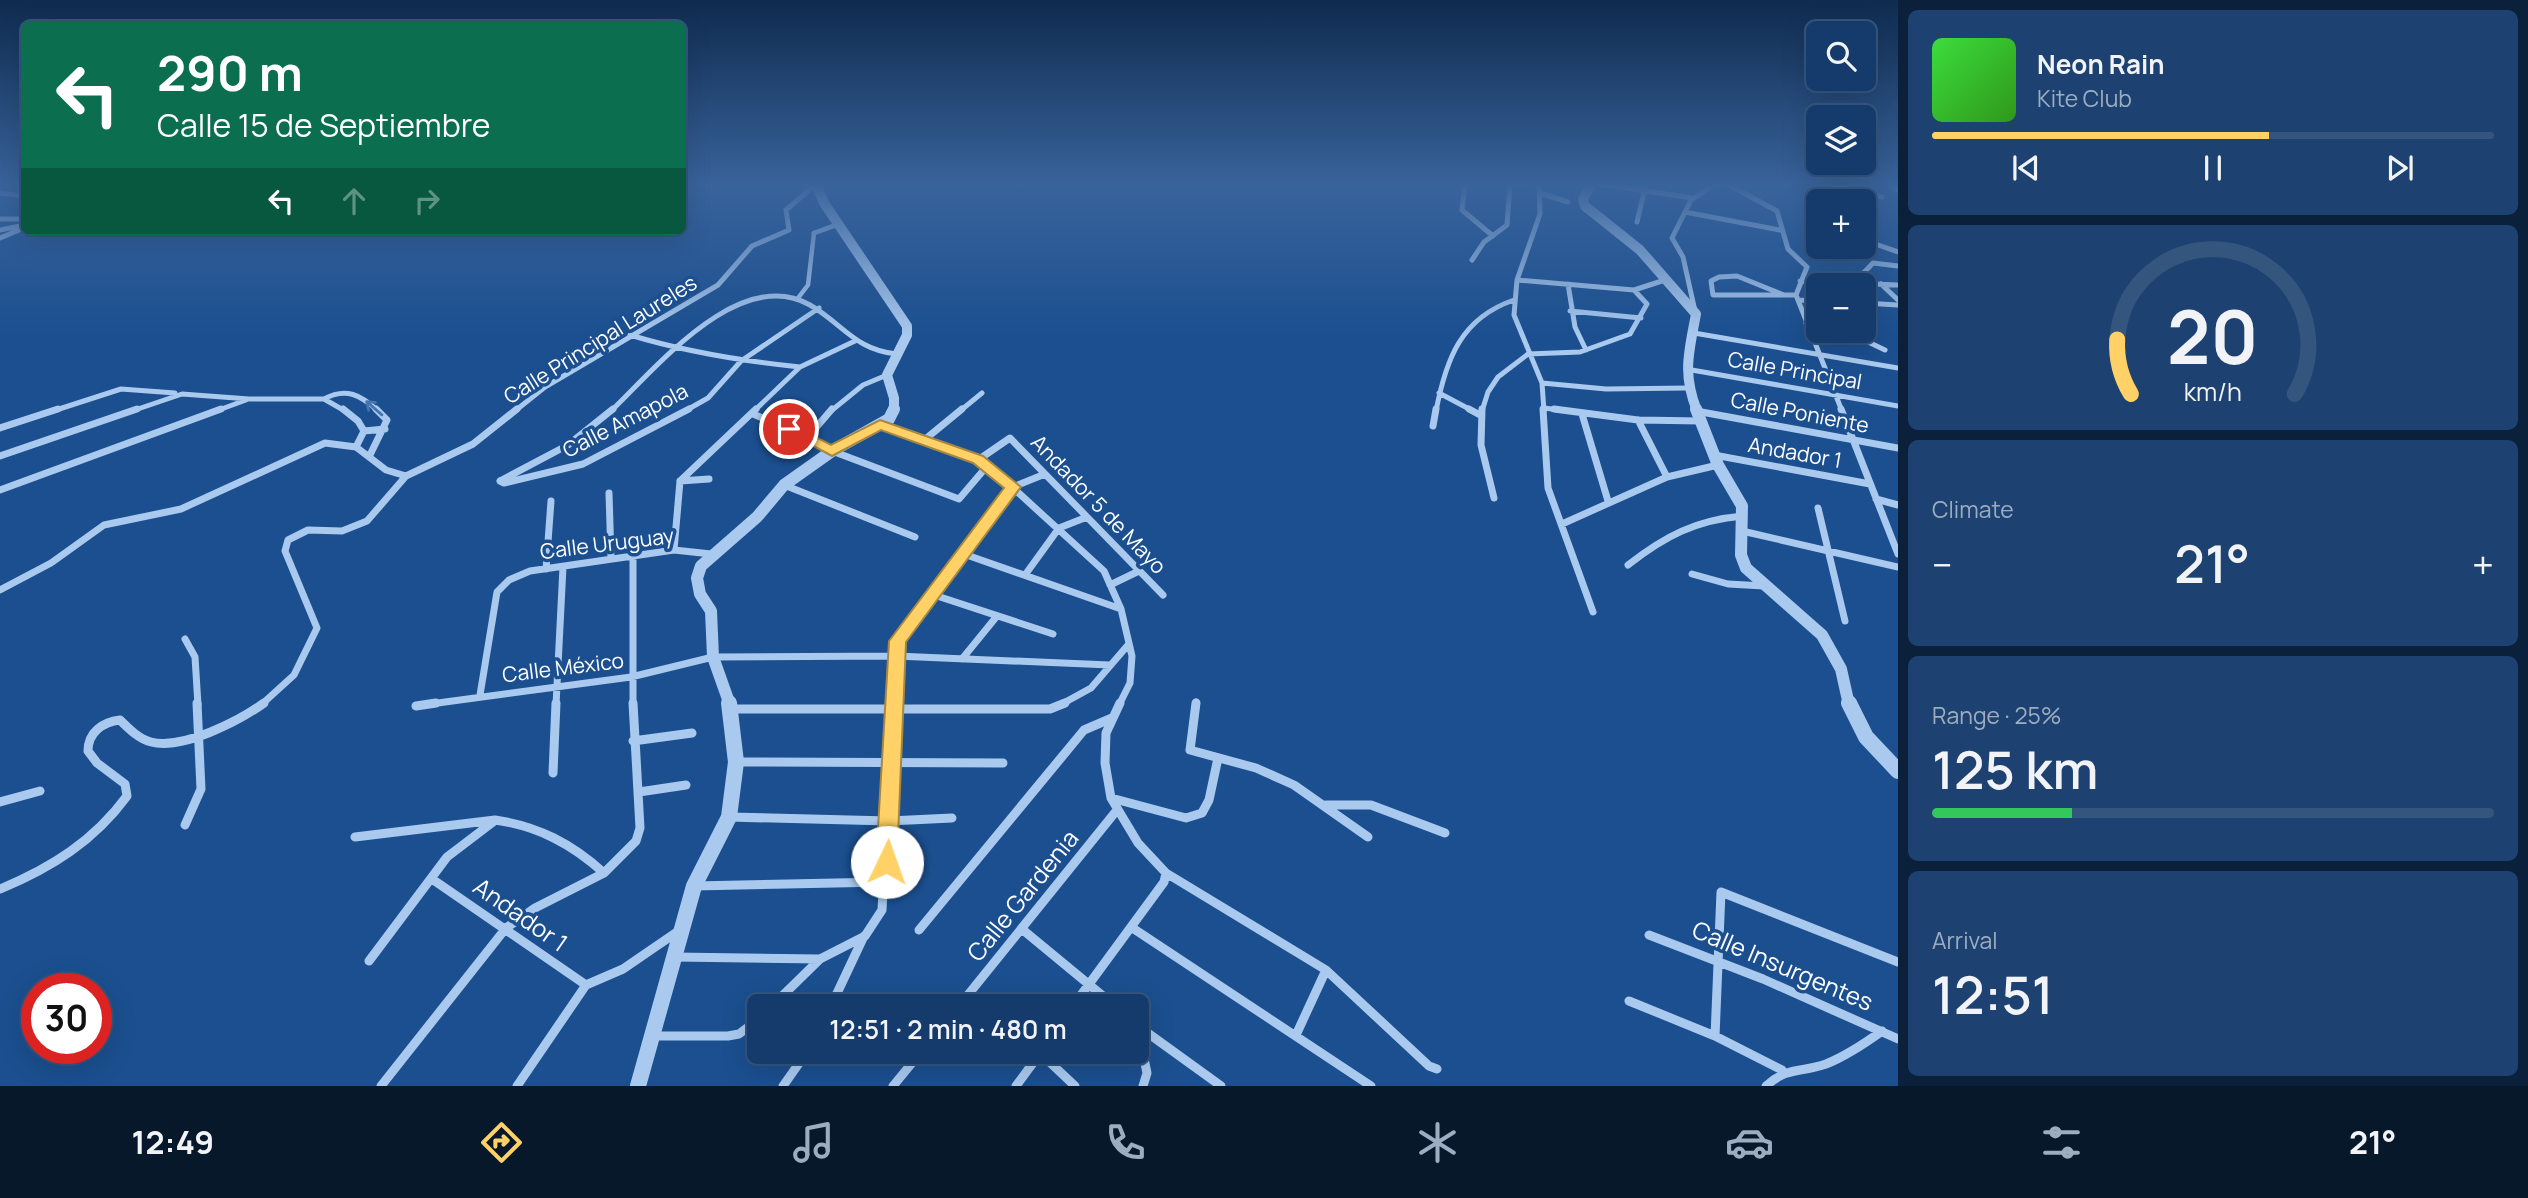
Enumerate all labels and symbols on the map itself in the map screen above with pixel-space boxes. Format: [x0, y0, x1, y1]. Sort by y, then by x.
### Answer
street label: Calle Principal Laureles [498, 268, 702, 410]
street label: Calle Principal [1726, 344, 1864, 396]
street label: Calle Amapola [558, 376, 692, 464]
street label: Calle Poniente [1729, 385, 1871, 439]
pin [759, 399, 819, 459]
one-way arrow [365, 400, 383, 416]
street label: Andador 5 de Mayo [1025, 428, 1173, 580]
street label: Andador 1 [1746, 430, 1844, 474]
street label: Calle Uruguay [538, 521, 676, 565]
street label: Calle México [501, 646, 625, 688]
street label: Calle Gardenia [959, 822, 1085, 968]
position arrow [850, 825, 924, 899]
street label: Andador 1 [467, 869, 575, 959]
street label: Calle Insurgentes [1688, 912, 1878, 1018]
speed limit sign: 30 [21, 973, 112, 1064]

